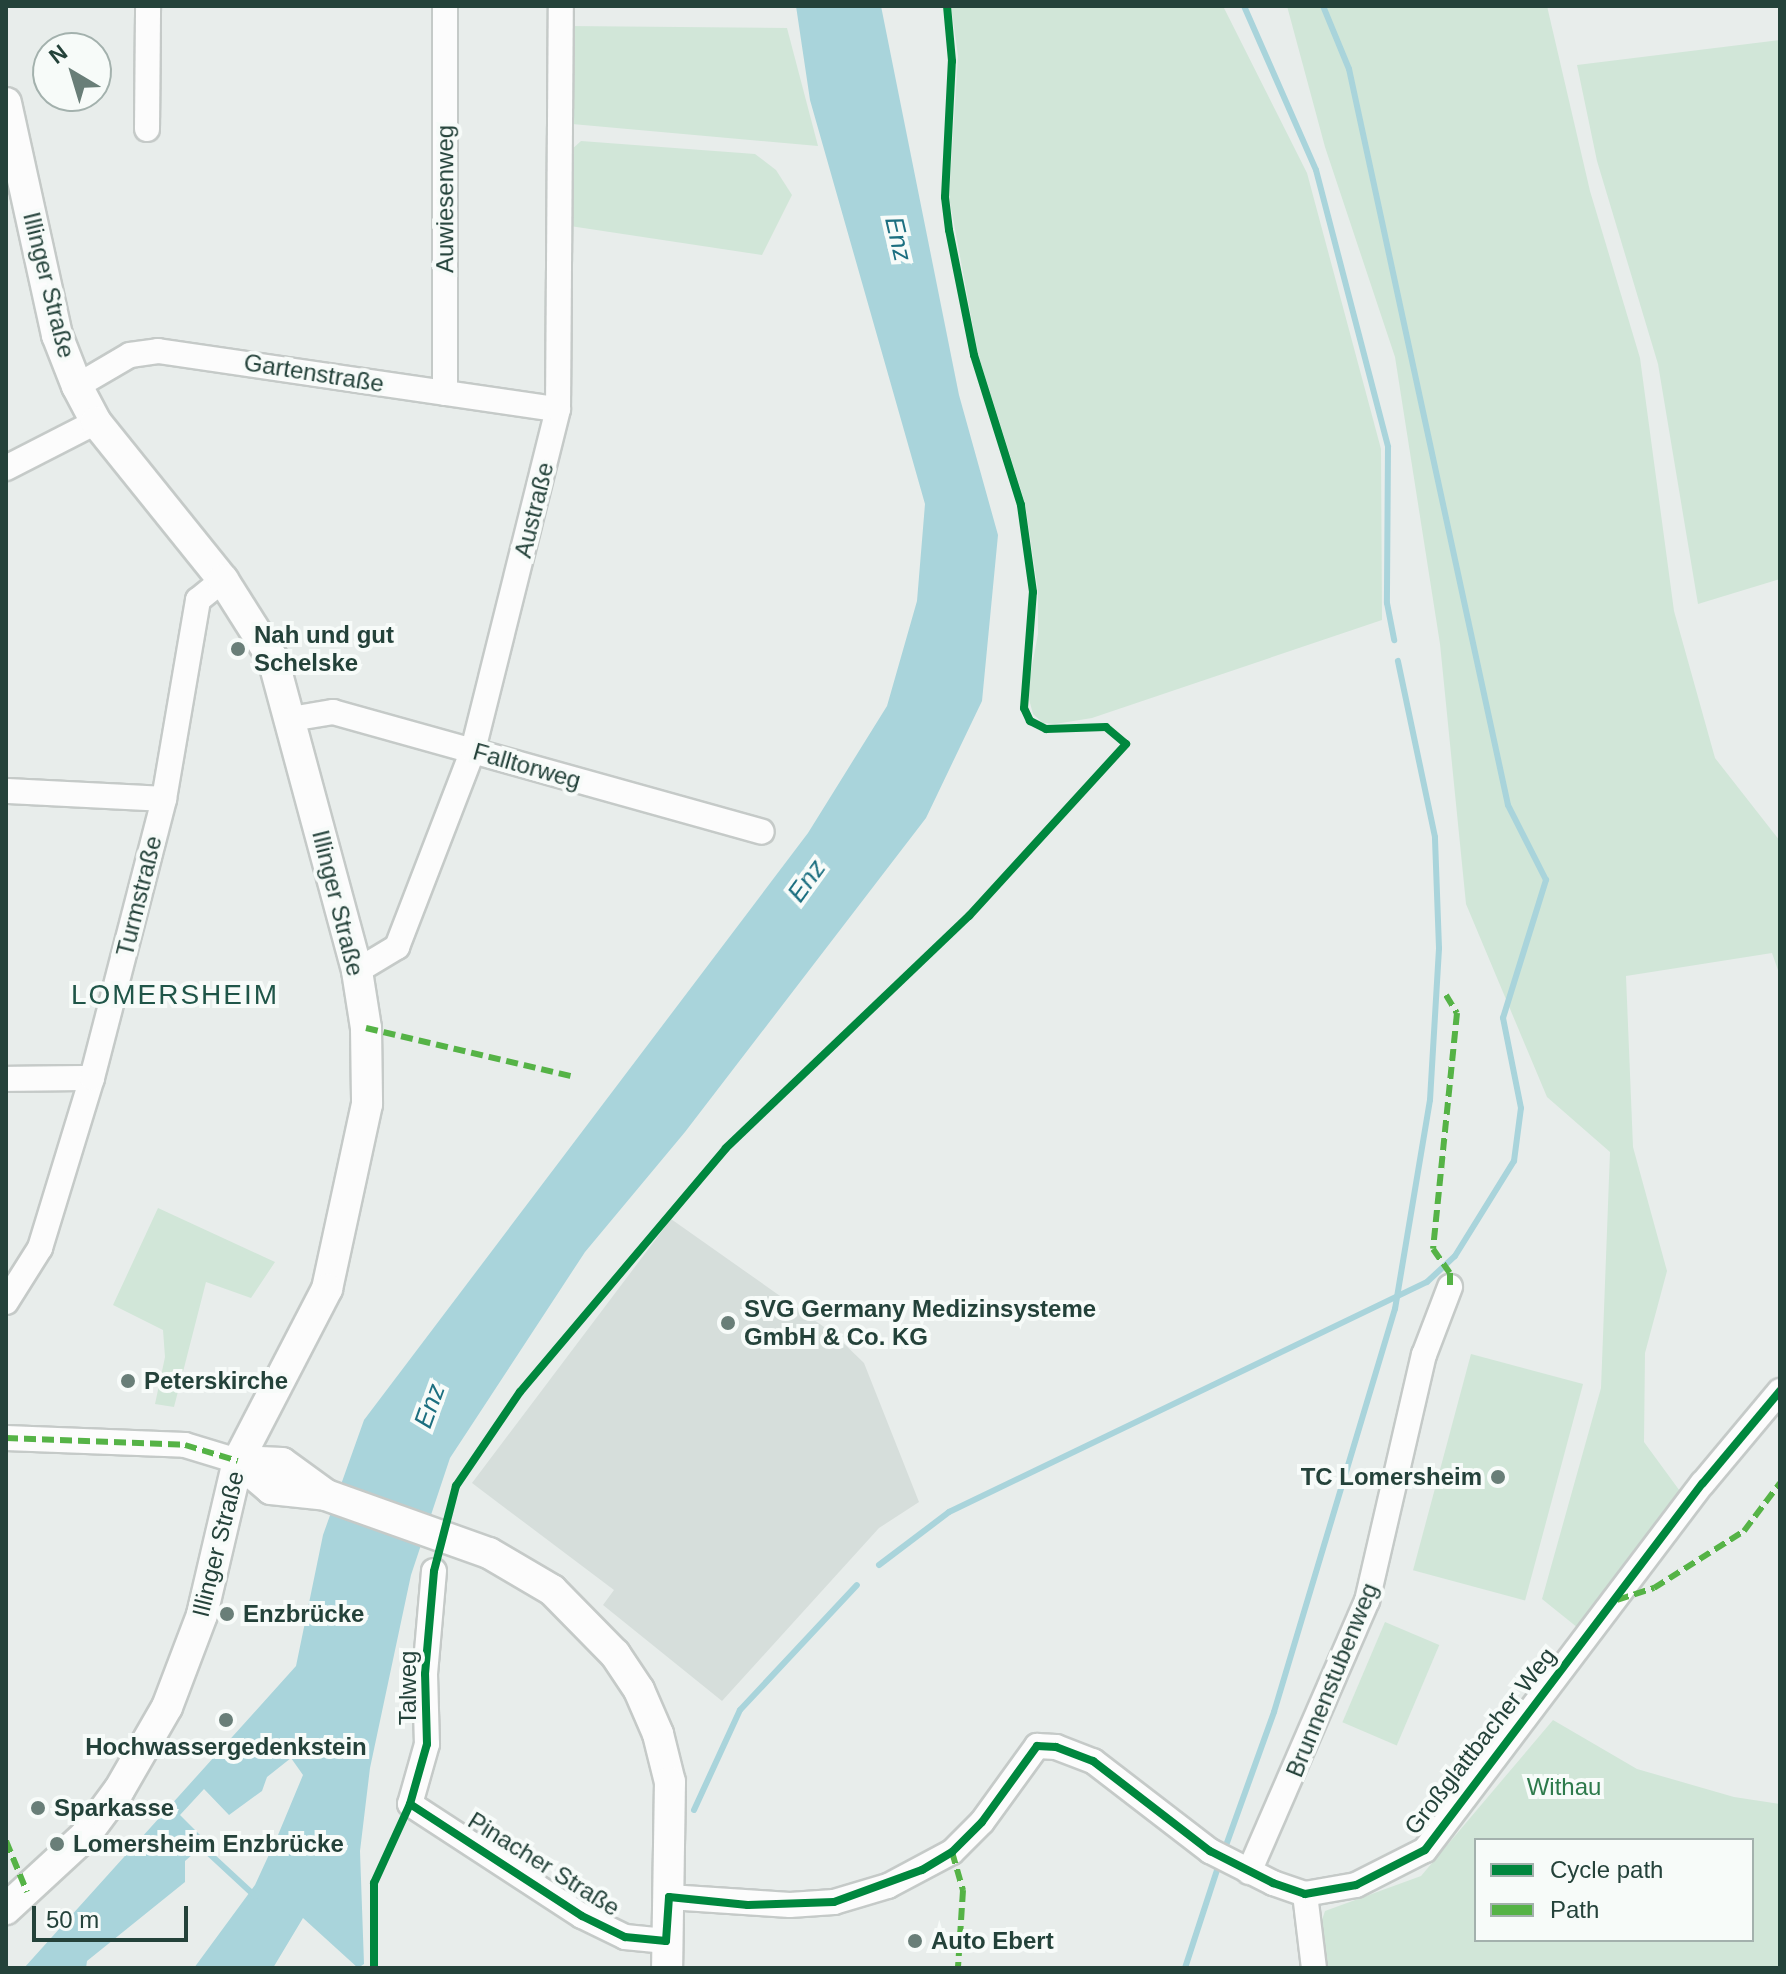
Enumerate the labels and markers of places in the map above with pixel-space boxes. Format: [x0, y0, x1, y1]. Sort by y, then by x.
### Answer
place label: Nah und gut Schelske [254, 621, 394, 677]
marker: Nah und gut Schelske [229, 640, 247, 658]
place label: SVG Germany Medizinsysteme GmbH & Co. KG [744, 1295, 1096, 1351]
marker: SVG Germany Medizinsysteme GmbH & Co. KG [719, 1314, 737, 1332]
place label: Peterskirche [144, 1367, 288, 1395]
marker: Peterskirche [119, 1372, 137, 1390]
place label: TC Lomersheim [1301, 1463, 1482, 1491]
marker: TC Lomersheim [1489, 1468, 1507, 1486]
place label: Enzbrücke [243, 1600, 364, 1628]
marker: Enzbrücke [218, 1605, 236, 1623]
marker: Hochwassergedenkstein [217, 1711, 235, 1729]
place label: Hochwassergedenkstein [85, 1733, 367, 1761]
place label: Sparkasse [54, 1794, 174, 1822]
marker: Sparkasse [29, 1799, 47, 1817]
place label: Lomersheim Enzbrücke [73, 1830, 344, 1858]
marker: Lomersheim Enzbrücke [48, 1835, 66, 1853]
place label: Auto Ebert [931, 1927, 1054, 1955]
marker: Auto Ebert [906, 1932, 924, 1950]

